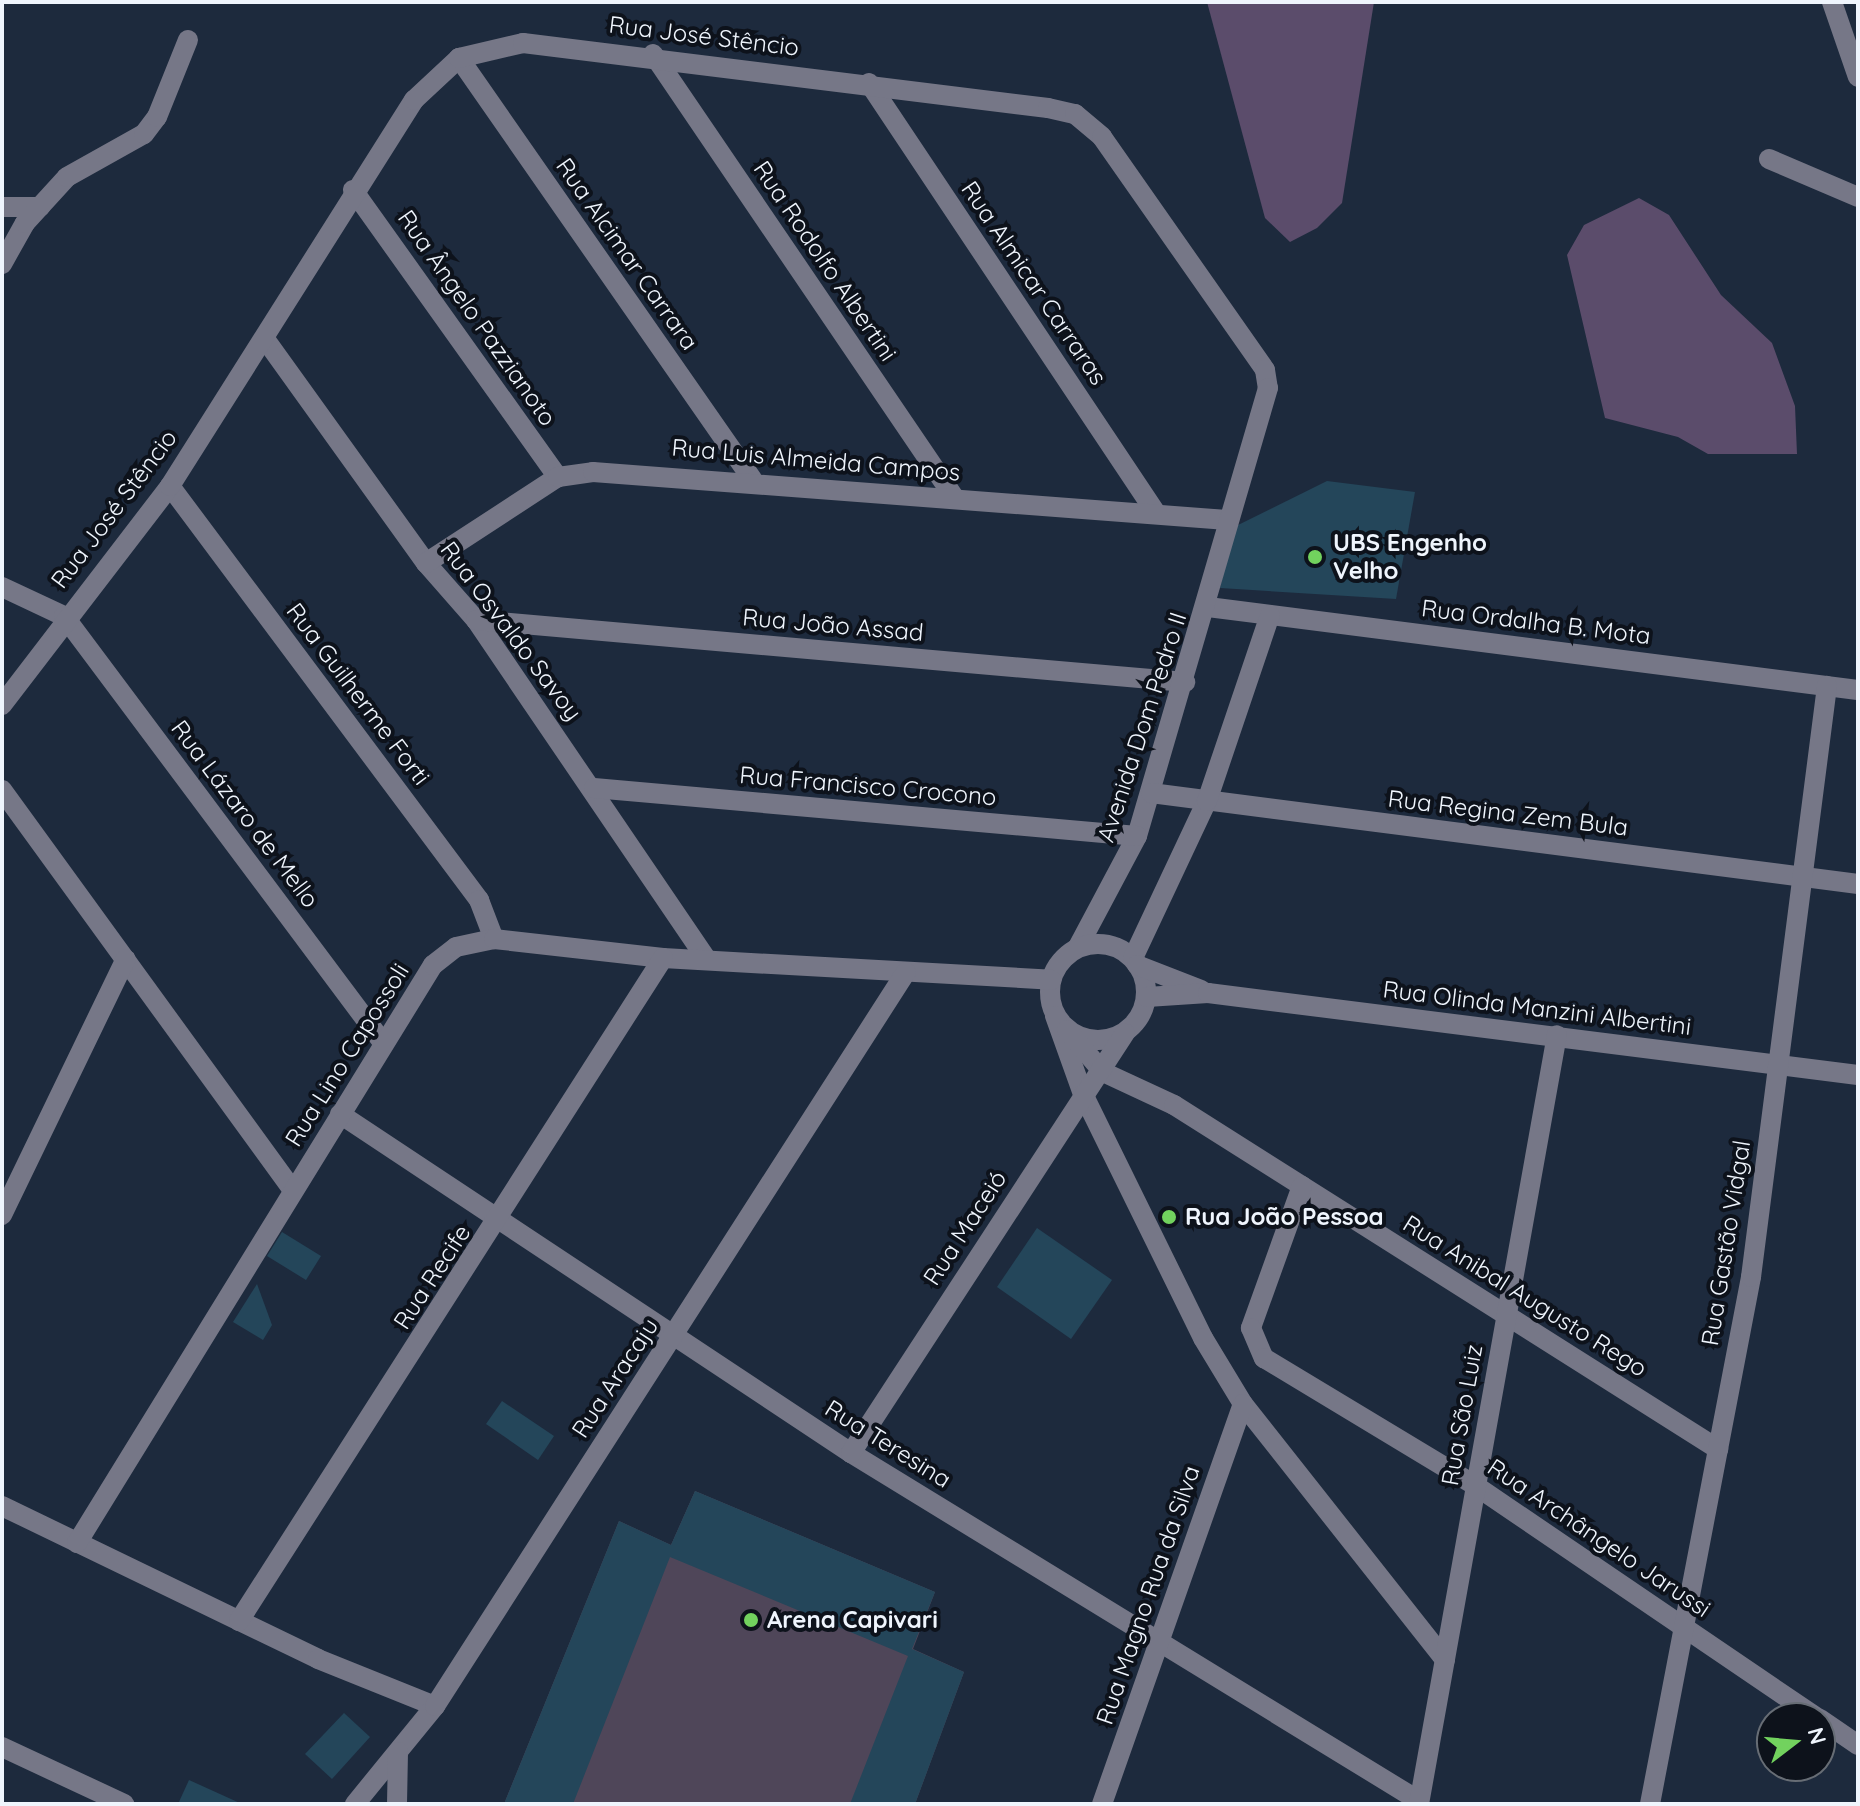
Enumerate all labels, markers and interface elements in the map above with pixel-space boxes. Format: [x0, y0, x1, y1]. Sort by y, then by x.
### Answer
street label: Rua José Stêncio [607, 10, 801, 62]
street label: Rua Alcimar Carrara [550, 153, 704, 355]
street label: Rua Rodolfo Albertini [747, 156, 903, 366]
street label: Rua Almicar Carraras [955, 176, 1113, 390]
street label: Rua Ângelo Pazzianoto [392, 205, 562, 431]
street label: Rua José Stêncio [45, 424, 183, 594]
street label: Rua Luis Almeida Campos [670, 433, 962, 487]
place label: UBS Engenho Velho [1333, 529, 1487, 585]
street label: Rua Osvaldo Savoy [434, 536, 588, 726]
marker: UBS Engenho Velho [1304, 546, 1326, 568]
street label: Rua Ordalha B. Mota [1420, 594, 1652, 650]
street label: Rua Guilherme Forti [280, 597, 436, 791]
street label: Rua João Assad [741, 603, 925, 647]
street label: Avenida Dom Pedro II [1091, 608, 1193, 846]
street label: Rua Lázaro de Mello [165, 715, 325, 913]
street label: Rua Francisco Crocono [738, 760, 998, 812]
street label: Rua Regina Zem Bula [1386, 784, 1630, 842]
street label: Rua Lino Capossoli [279, 958, 415, 1152]
street label: Rua Olinda Manzini Albertini [1381, 975, 1693, 1041]
street label: Rua Gastão Vidgal [1696, 1138, 1756, 1348]
street label: Rua Maceió [917, 1165, 1013, 1291]
place label: Rua João Pessoa [1185, 1203, 1384, 1231]
marker: Rua João Pessoa [1160, 1208, 1178, 1226]
street label: Rua Anibal Augusto Rego [1398, 1209, 1652, 1383]
street label: Rua Recife [388, 1219, 476, 1335]
street label: Rua Aracaju [566, 1313, 664, 1443]
street label: Rua São Luiz [1435, 1342, 1489, 1488]
street label: Rua Teresina [820, 1394, 956, 1494]
street label: Rua Archângelo Jarussi [1482, 1453, 1716, 1623]
street label: Rua Magno Rua da Silva [1090, 1462, 1206, 1728]
place label: Arena Capivari [767, 1606, 938, 1634]
marker: Arena Capivari [742, 1611, 760, 1629]
north arrow [1756, 1702, 1836, 1782]
text: N [1801, 1724, 1833, 1748]

